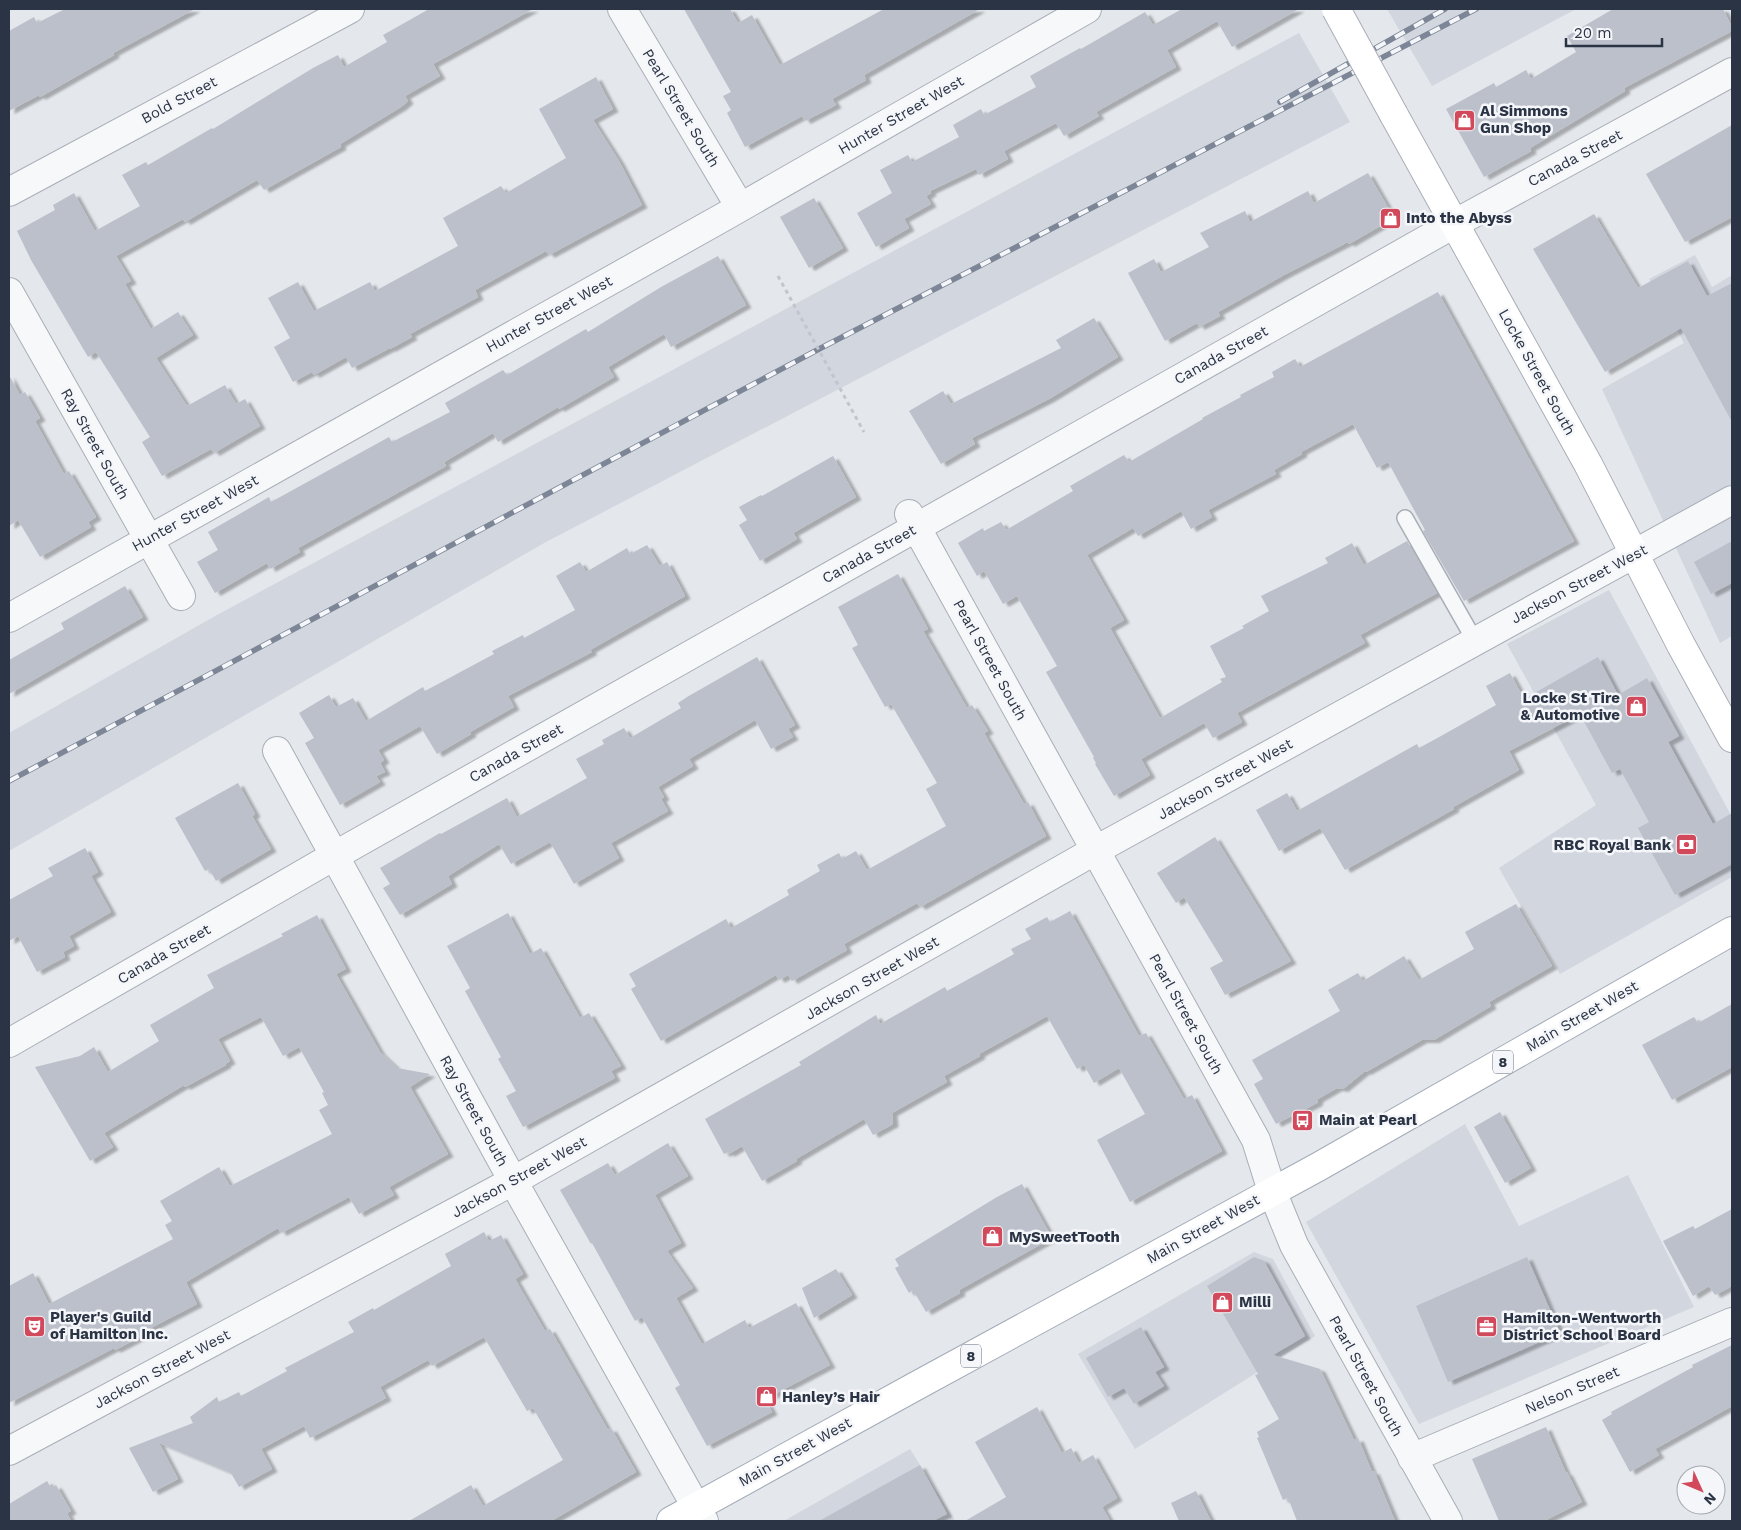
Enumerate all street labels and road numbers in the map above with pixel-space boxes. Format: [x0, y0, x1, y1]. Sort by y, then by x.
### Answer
street label: Pearl Street South [638, 45, 724, 171]
street label: Hunter Street West [835, 71, 968, 158]
street label: Bold Street [138, 72, 221, 127]
street label: Canada Street [1525, 125, 1626, 190]
street label: Hunter Street West [483, 271, 616, 356]
street label: Locke Street South [1495, 306, 1579, 438]
street label: Canada Street [1171, 321, 1272, 388]
street label: Ray Street South [57, 385, 133, 503]
street label: Hunter Street West [129, 470, 262, 555]
street label: Canada Street [819, 520, 920, 587]
street label: Jackson Street West [1508, 540, 1651, 627]
street label: Pearl Street South [949, 597, 1031, 723]
street label: Canada Street [466, 719, 567, 786]
street label: Jackson Street West [1154, 734, 1296, 824]
street label: Canada Street [114, 920, 214, 988]
street label: Jackson Street West [802, 932, 943, 1024]
street label: Pearl Street South [1145, 951, 1227, 1077]
street label: Main Street West [1523, 976, 1642, 1055]
road number: 8 [1493, 1050, 1513, 1074]
street label: Ray Street South [436, 1052, 512, 1170]
street label: Jackson Street West [448, 1132, 590, 1222]
street label: Main Street West [1143, 1190, 1263, 1267]
street label: Pearl Street South [1325, 1313, 1407, 1439]
street label: Jackson Street West [91, 1325, 234, 1412]
road number: 8 [961, 1344, 981, 1368]
street label: Nelson Street [1522, 1362, 1622, 1418]
street label: Main Street West [735, 1413, 855, 1490]

